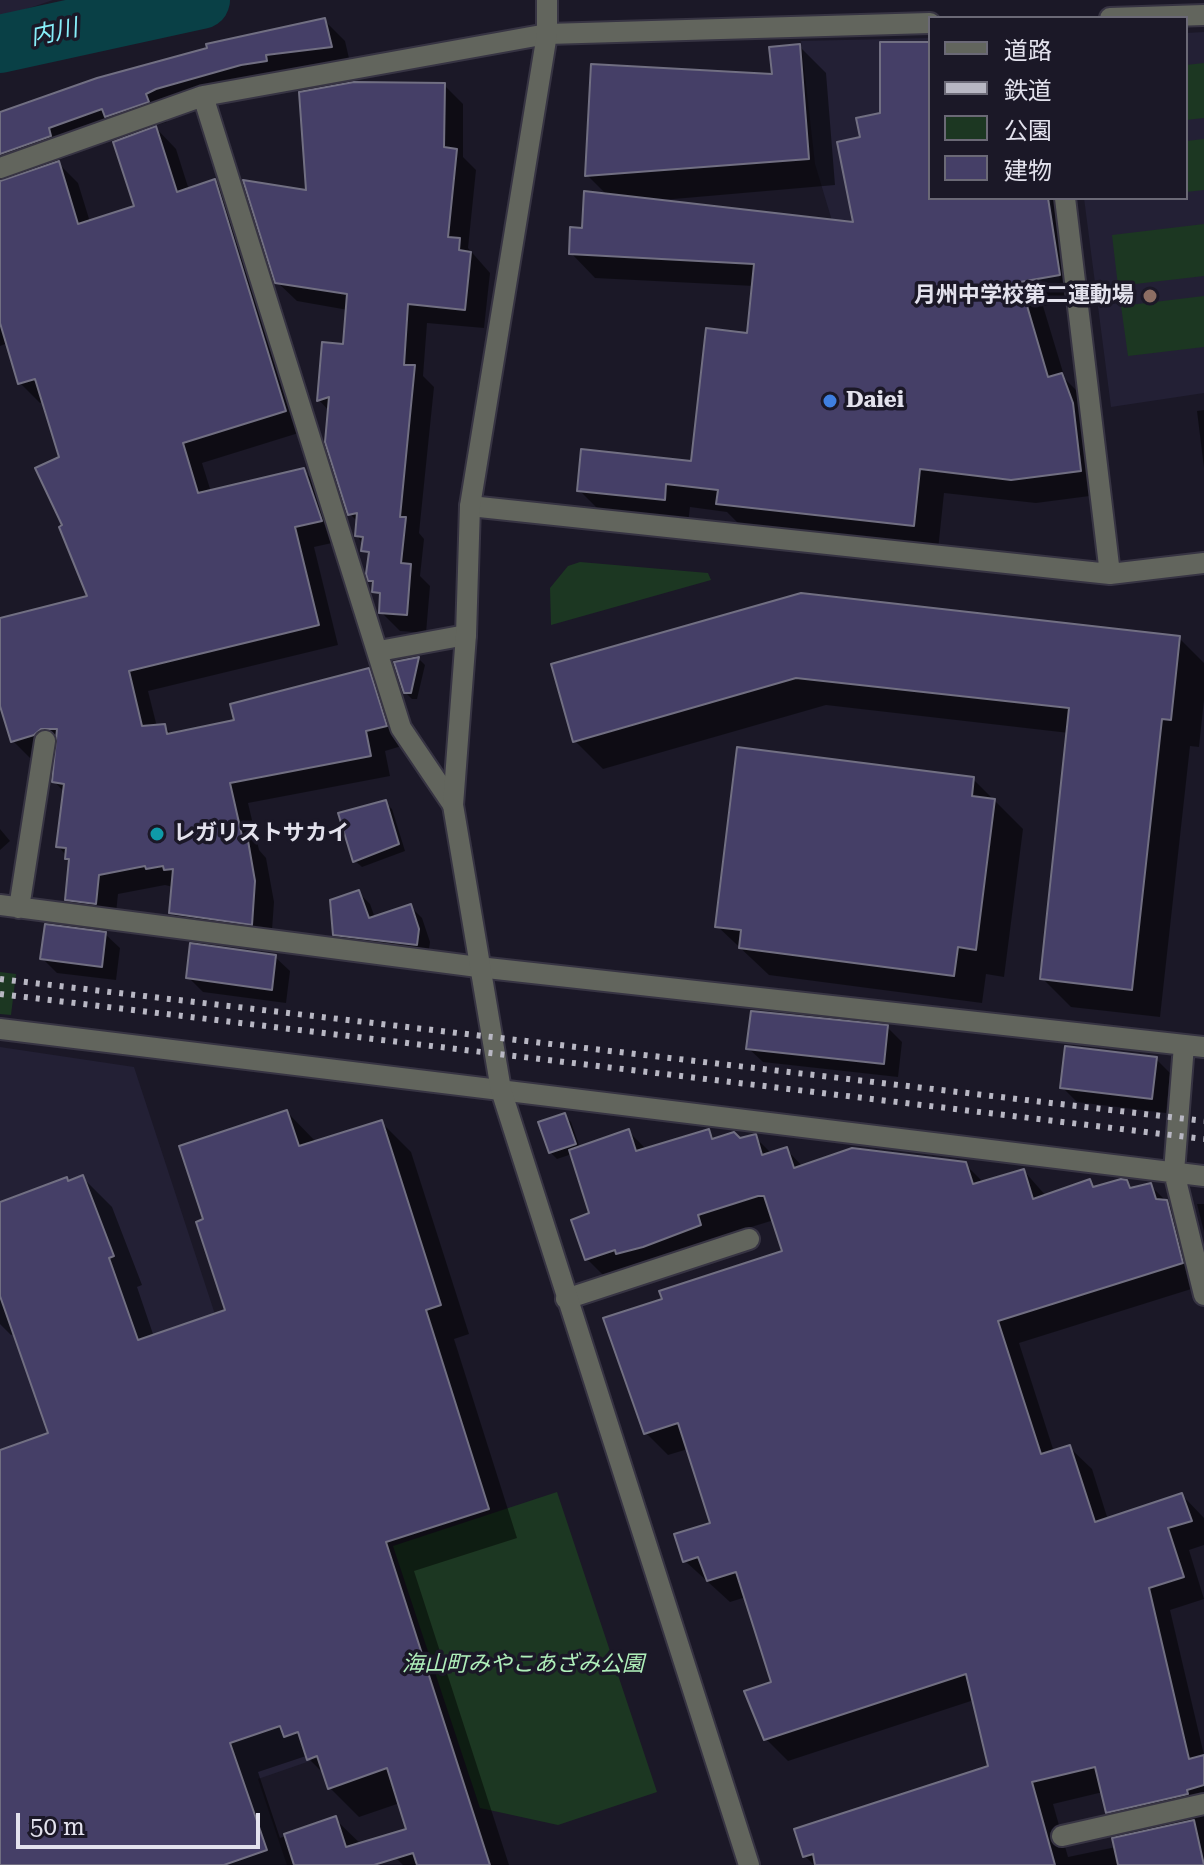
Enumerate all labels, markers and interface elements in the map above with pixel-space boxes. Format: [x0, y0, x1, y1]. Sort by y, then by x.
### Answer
water label: 内川 [28, 14, 80, 52]
legend [928, 16, 1188, 200]
text: 道路 [1004, 37, 1052, 65]
text: 鉄道 [1004, 77, 1052, 105]
text: 公園 [1004, 117, 1052, 145]
text: 建物 [1004, 157, 1052, 185]
place label: 月州中学校第二運動場 [914, 283, 1134, 309]
marker: 月州中学校第二運動場 [1141, 287, 1159, 305]
place label: Daiei [846, 388, 904, 414]
marker: Daiei [821, 392, 839, 410]
place label: レガリストサカイ [173, 821, 349, 847]
marker: レガリストサカイ [148, 825, 166, 843]
park label: 海山町みやこあざみ公園 [402, 1652, 644, 1678]
scale bar [20, 1797, 264, 1847]
text: 50 m [30, 1813, 85, 1841]

